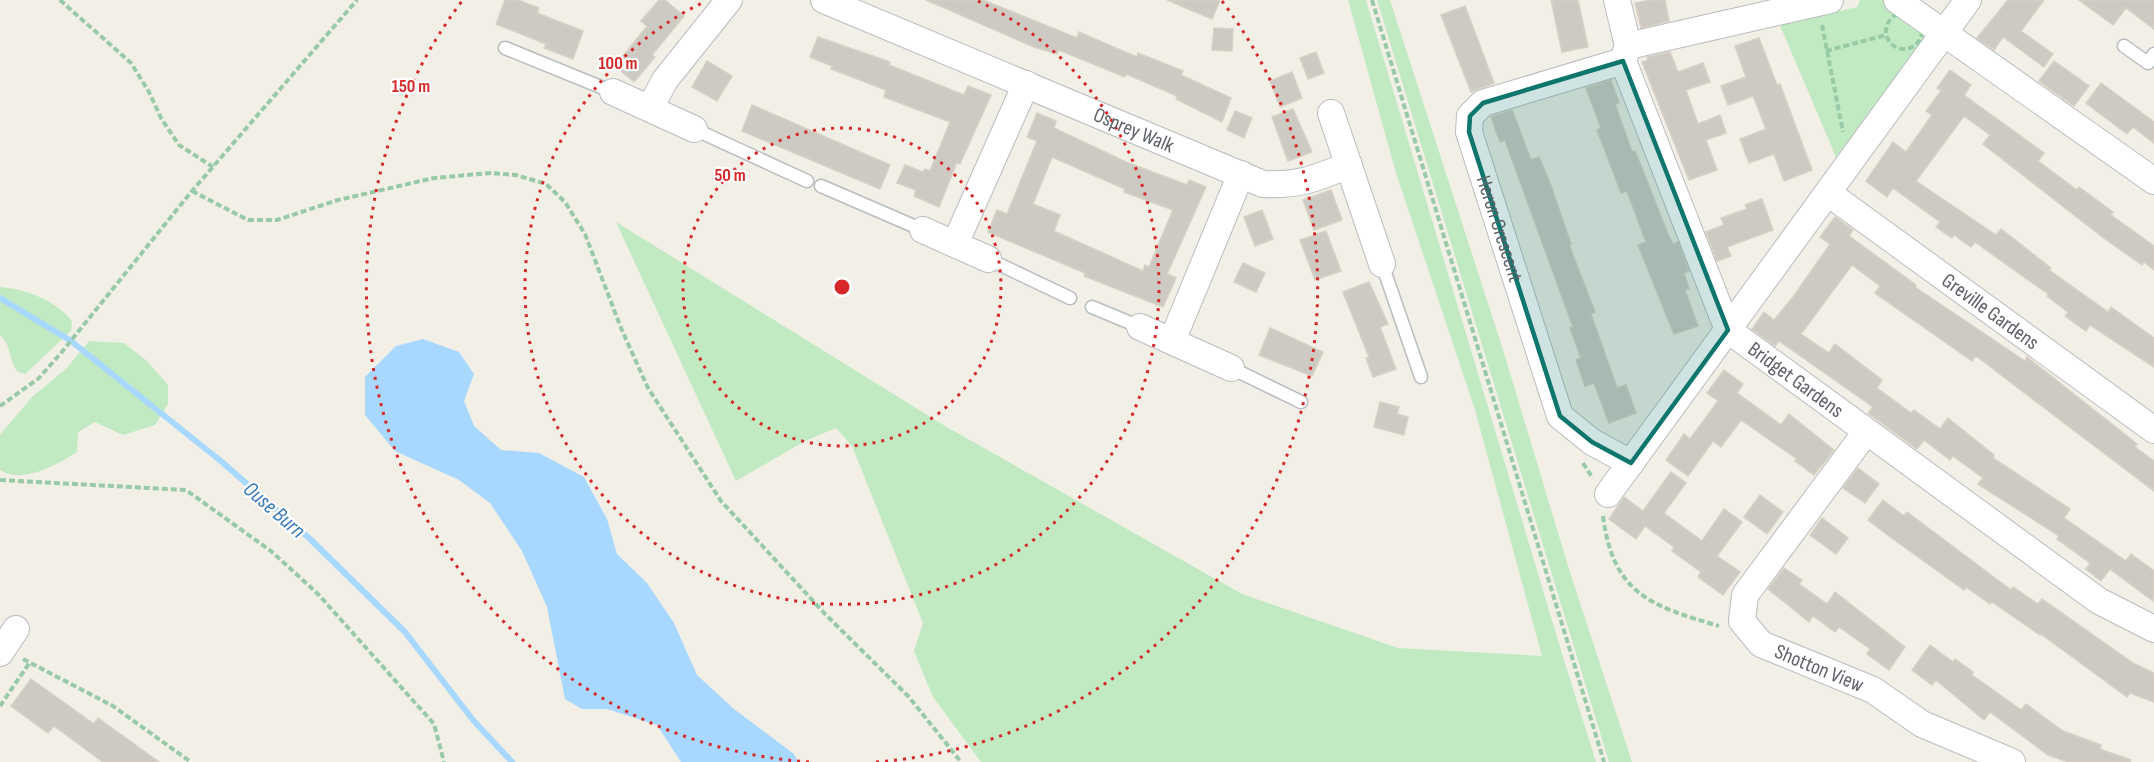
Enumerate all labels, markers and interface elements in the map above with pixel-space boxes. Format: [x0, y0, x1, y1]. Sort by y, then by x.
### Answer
text: 100 m [599, 53, 638, 74]
text: 150 m [392, 76, 430, 97]
street label: Osprey Walk [1090, 102, 1178, 158]
text: 50 m [714, 165, 746, 186]
street label: Heron Crescent [1471, 173, 1528, 285]
street label: Greville Gardens [1937, 268, 2044, 355]
centre of rings [832, 277, 852, 297]
street label: Bridget Gardens [1743, 337, 1848, 423]
water label: Ouse Burn [237, 476, 311, 544]
street label: Shotton View [1771, 639, 1867, 698]

